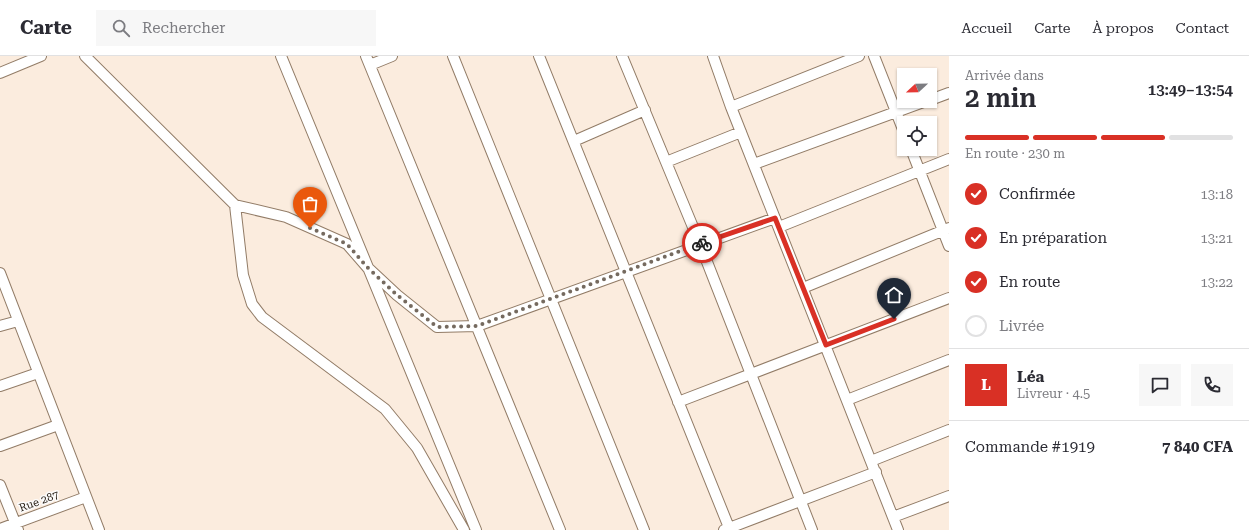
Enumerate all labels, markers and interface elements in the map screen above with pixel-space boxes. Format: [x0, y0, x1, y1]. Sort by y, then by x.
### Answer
search box [96, 10, 376, 46]
text: Carte [20, 16, 72, 39]
icon: search [110, 17, 132, 39]
text: Rechercher [142, 19, 225, 37]
text: Accueil [961, 20, 1012, 36]
text: Carte [1034, 20, 1071, 36]
text: À propos [1093, 20, 1154, 36]
text: Contact [1176, 20, 1229, 36]
north arrow [897, 68, 937, 108]
map controls [897, 68, 937, 156]
text: Arrivée dans [965, 68, 1044, 83]
text: 13:49–13:54 [1148, 81, 1233, 99]
text: 2 min [965, 83, 1037, 113]
button: locate [897, 116, 937, 156]
text: En route · 230 m [965, 146, 1065, 161]
icon: check [965, 183, 987, 205]
text: Confirmée [999, 185, 1075, 203]
pin [293, 187, 327, 228]
text: 13:18 [1201, 187, 1233, 202]
icon: bag [299, 193, 321, 215]
courier [682, 223, 722, 263]
icon: check [965, 227, 987, 249]
text: En préparation [999, 229, 1107, 247]
text: 13:21 [1201, 231, 1233, 246]
icon: bike [691, 232, 713, 254]
icon: check [965, 271, 987, 293]
text: En route [999, 273, 1060, 291]
text: 13:22 [1201, 275, 1233, 290]
pin [877, 278, 911, 319]
icon: home [883, 284, 905, 306]
text: Livrée [999, 317, 1044, 335]
button: chat [1139, 364, 1181, 406]
button: phone [1191, 364, 1233, 406]
text: Léa [1017, 368, 1044, 386]
text: L [981, 376, 991, 394]
text: Livreur · 4.5 [1017, 386, 1090, 401]
text: Commande #1919 [965, 438, 1095, 456]
text: 7 840 CFA [1162, 438, 1233, 456]
street label: Rue 287 [17, 488, 61, 515]

